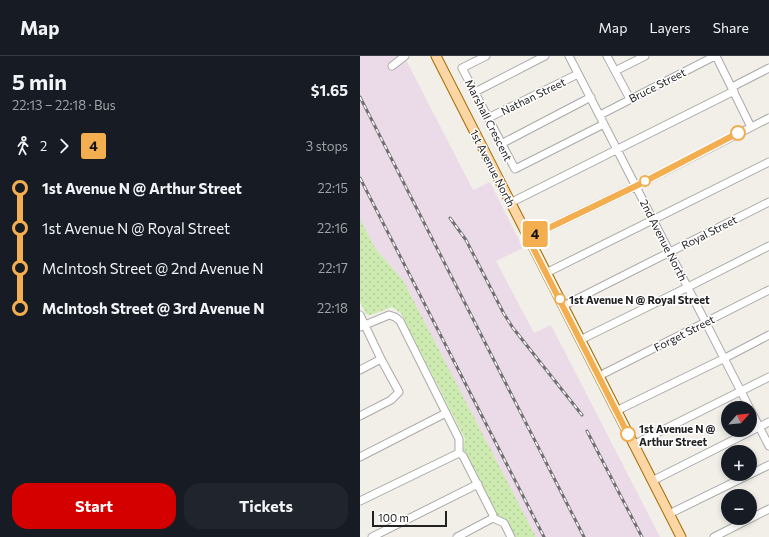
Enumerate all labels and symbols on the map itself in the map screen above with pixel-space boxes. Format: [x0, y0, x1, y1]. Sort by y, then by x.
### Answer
street label: Bruce Street [626, 65, 688, 105]
street label: Nathan Street [499, 75, 568, 117]
street label: Marshall Crescent [463, 77, 515, 163]
unlabelled marker [730, 125, 746, 141]
street label: 1st Avenue North [468, 127, 518, 209]
unlabelled marker [639, 175, 651, 187]
street label: 2nd Avenue North [638, 197, 690, 283]
street label: Royal Street [679, 212, 739, 252]
line badge: 4 [522, 221, 548, 247]
marker: 1st Avenue N @ Royal Street [554, 293, 566, 305]
place label: 1st Avenue N @ Royal Street [569, 293, 710, 306]
street label: Forget Street [651, 312, 717, 354]
north arrow [721, 401, 757, 437]
place label: 1st Avenue N @ Arthur Street [639, 422, 716, 448]
marker: 1st Avenue N @ Arthur Street [620, 426, 636, 442]
scale bar [372, 509, 447, 528]

